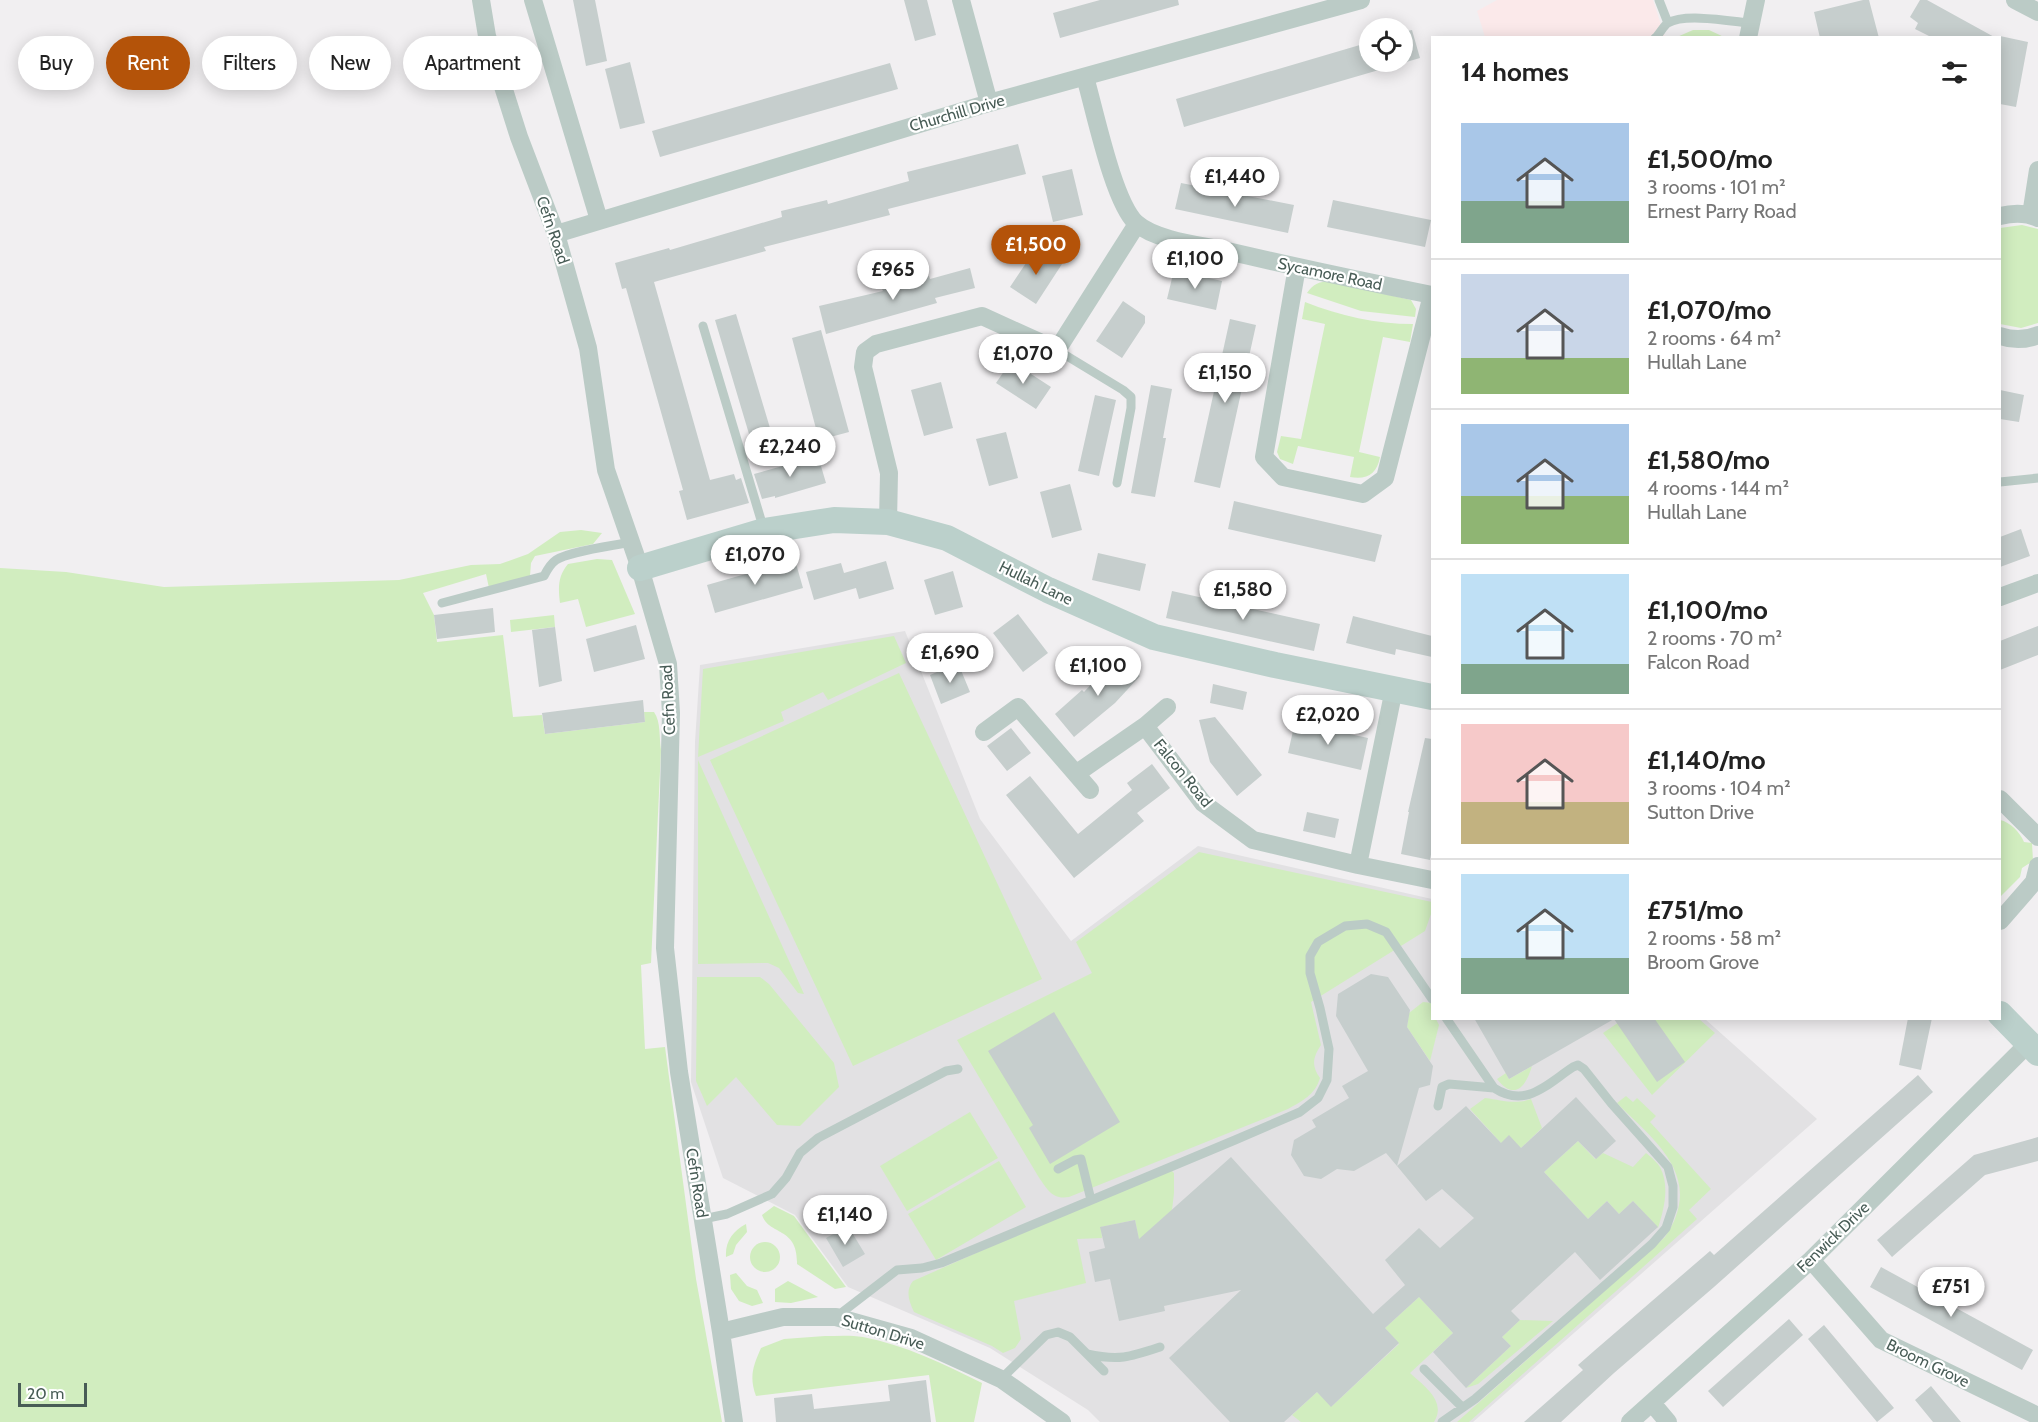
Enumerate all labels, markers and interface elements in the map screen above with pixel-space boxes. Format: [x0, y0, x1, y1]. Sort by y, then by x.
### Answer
map controls [1359, 18, 1413, 72]
button: locate [1359, 18, 1413, 72]
chip: Buy [18, 36, 94, 90]
chip: Rent [106, 36, 190, 90]
chip: Filters [202, 36, 297, 90]
chip: New [309, 36, 391, 90]
chip: Apartment [403, 36, 542, 90]
text: 14 homes [1461, 56, 1569, 88]
icon: filters [1938, 56, 1971, 89]
street label: Churchill Drive [907, 90, 1007, 136]
text: £1,500/mo [1647, 143, 1773, 175]
icon: home [1509, 147, 1581, 219]
pin: £1,440 [1186, 157, 1284, 208]
text: £1,440 [1204, 164, 1266, 188]
text: 3 rooms · 101 m² [1647, 175, 1786, 199]
street label: Cefn Road [533, 194, 573, 266]
text: Ernest Parry Road [1647, 199, 1797, 223]
pin: £1,500 [987, 225, 1085, 276]
text: £1,500 [1005, 232, 1067, 256]
pin: £1,100 [1146, 239, 1244, 290]
text: £1,100 [1166, 246, 1224, 270]
pin: £965 [857, 250, 929, 301]
street label: Sycamore Road [1276, 254, 1384, 294]
text: £965 [871, 257, 915, 281]
text: £1,070/mo [1647, 294, 1771, 326]
icon: home [1509, 298, 1581, 370]
text: 2 rooms · 64 m² [1647, 326, 1781, 350]
pin: £1,070 [974, 334, 1072, 385]
text: £1,070 [993, 341, 1053, 365]
text: Hullah Lane [1647, 350, 1747, 374]
pin: £1,150 [1176, 353, 1274, 404]
text: £1,150 [1198, 360, 1252, 384]
pin: £2,240 [741, 427, 839, 478]
text: £2,240 [759, 434, 821, 458]
text: £1,580/mo [1647, 444, 1770, 476]
icon: home [1509, 448, 1581, 520]
text: 4 rooms · 144 m² [1647, 476, 1789, 500]
text: Hullah Lane [1647, 500, 1747, 524]
pin: £1,070 [706, 535, 804, 586]
text: £1,070 [725, 542, 785, 566]
street label: Hullah Lane [996, 557, 1076, 609]
pin: £1,580 [1194, 570, 1292, 621]
text: £1,580 [1213, 577, 1273, 601]
text: £1,100/mo [1647, 594, 1768, 626]
icon: home [1509, 598, 1581, 670]
text: 2 rooms · 70 m² [1647, 626, 1782, 650]
pin: £1,690 [901, 633, 999, 684]
text: £1,690 [920, 640, 980, 664]
pin: £1,100 [1049, 646, 1147, 697]
text: Falcon Road [1647, 650, 1750, 674]
text: £1,100 [1069, 653, 1127, 677]
street label: Cefn Road [657, 664, 679, 736]
pin: £2,020 [1279, 695, 1377, 746]
text: £2,020 [1296, 702, 1360, 726]
street label: Falcon Road [1150, 735, 1216, 811]
text: £1,140/mo [1647, 744, 1766, 776]
icon: home [1509, 748, 1581, 820]
text: 3 rooms · 104 m² [1647, 776, 1791, 800]
text: Sutton Drive [1647, 800, 1754, 824]
text: £751/mo [1647, 894, 1743, 926]
icon: home [1509, 898, 1581, 970]
text: 2 rooms · 58 m² [1647, 926, 1781, 950]
text: Broom Grove [1647, 950, 1759, 974]
street label: Cefn Road [682, 1147, 712, 1219]
pin: £1,140 [796, 1195, 894, 1246]
street label: Fenwick Drive [1793, 1198, 1873, 1276]
text: £1,140 [817, 1202, 873, 1226]
pin: £751 [1915, 1267, 1987, 1318]
text: £751 [1932, 1274, 1970, 1298]
street label: Sutton Drive [839, 1310, 927, 1354]
street label: Broom Grove [1884, 1335, 1972, 1391]
scale bar [18, 1380, 87, 1408]
text: 20 m [27, 1384, 64, 1403]

